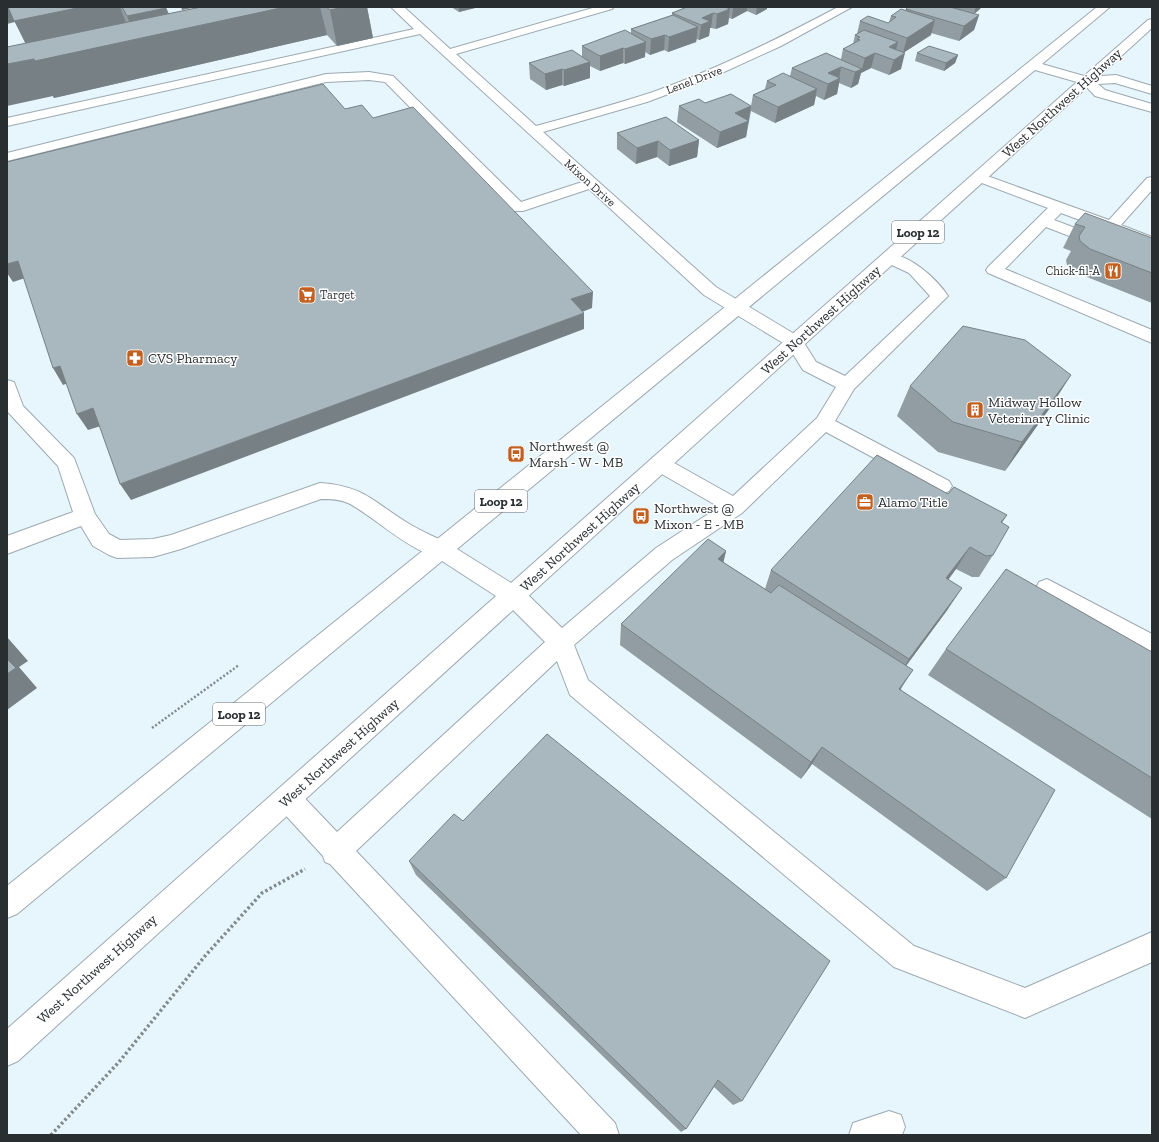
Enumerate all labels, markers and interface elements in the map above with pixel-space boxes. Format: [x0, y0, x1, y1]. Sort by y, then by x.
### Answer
street label: West Northwest Highway [999, 44, 1126, 161]
street label: Lenel Drive [664, 63, 724, 97]
street label: Mixon Drive [562, 156, 619, 210]
road number: Loop 12 [892, 221, 944, 243]
street label: West Northwest Highway [758, 261, 885, 378]
restaurant icon: Chick-fil-A [1103, 261, 1123, 281]
place label: Chick-fil-A [1045, 264, 1100, 278]
supermarket icon: Target [297, 285, 317, 305]
place label: Target [320, 288, 355, 302]
pharmacy icon: CVS Pharmacy [125, 348, 145, 368]
place label: CVS Pharmacy [148, 350, 238, 367]
place label: Midway Hollow Veterinary Clinic [987, 394, 1090, 427]
building icon: Midway Hollow Veterinary Clinic [965, 400, 985, 420]
place label: Northwest @ Marsh - W - MB [529, 438, 623, 471]
bus stop icon: Northwest @ Marsh - W - MB [506, 444, 526, 464]
street label: West Northwest Highway [517, 478, 644, 595]
road number: Loop 12 [475, 490, 527, 512]
office icon: Alamo Title [855, 492, 875, 512]
place label: Alamo Title [878, 494, 948, 511]
place label: Northwest @ Mixon - E - MB [654, 500, 744, 533]
bus stop icon: Northwest @ Mixon - E - MB [631, 506, 651, 526]
street label: West Northwest Highway [276, 694, 403, 811]
road number: Loop 12 [213, 703, 265, 725]
street label: West Northwest Highway [34, 910, 161, 1027]

